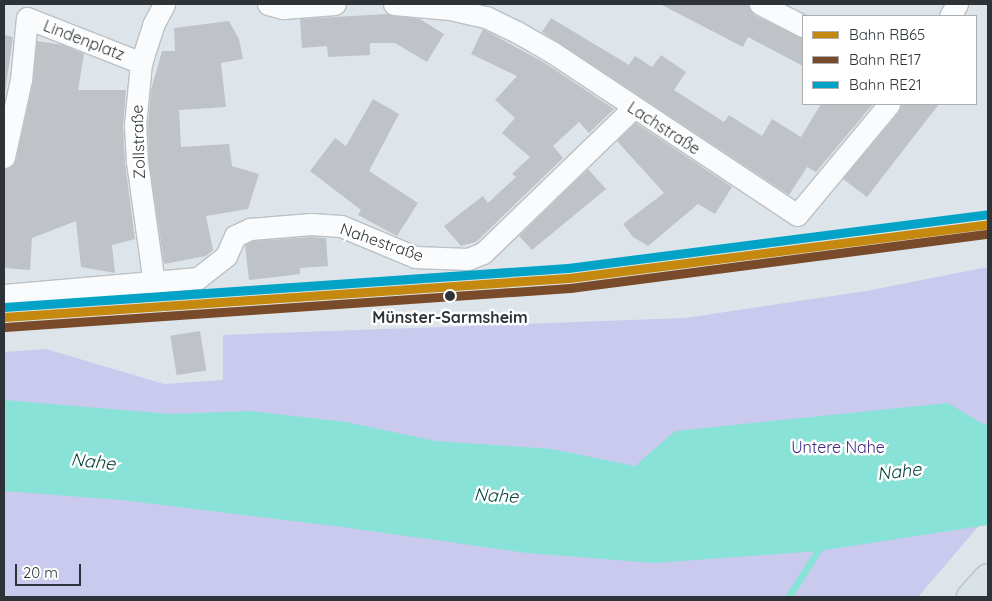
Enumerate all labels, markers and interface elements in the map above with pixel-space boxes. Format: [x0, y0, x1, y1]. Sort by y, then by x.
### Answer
legend [802, 15, 977, 105]
street label: Lindenplatz [41, 16, 127, 64]
text: Bahn RB65 [849, 25, 925, 44]
text: Bahn RE17 [849, 50, 921, 69]
text: Bahn RE21 [849, 75, 922, 94]
street label: Lachstraße [624, 97, 704, 159]
street label: Zollstraße [127, 104, 149, 180]
street label: Nahestraße [338, 219, 426, 265]
marker: Münster-Sarmsheim [441, 287, 459, 305]
place label: Münster-Sarmsheim [372, 307, 528, 327]
park label: Untere Nahe [791, 437, 885, 457]
water label: Nahe [70, 449, 116, 475]
water label: Nahe [876, 459, 922, 485]
water label: Nahe [473, 484, 519, 508]
scale bar [18, 554, 84, 586]
text: 20 m [23, 563, 58, 582]

